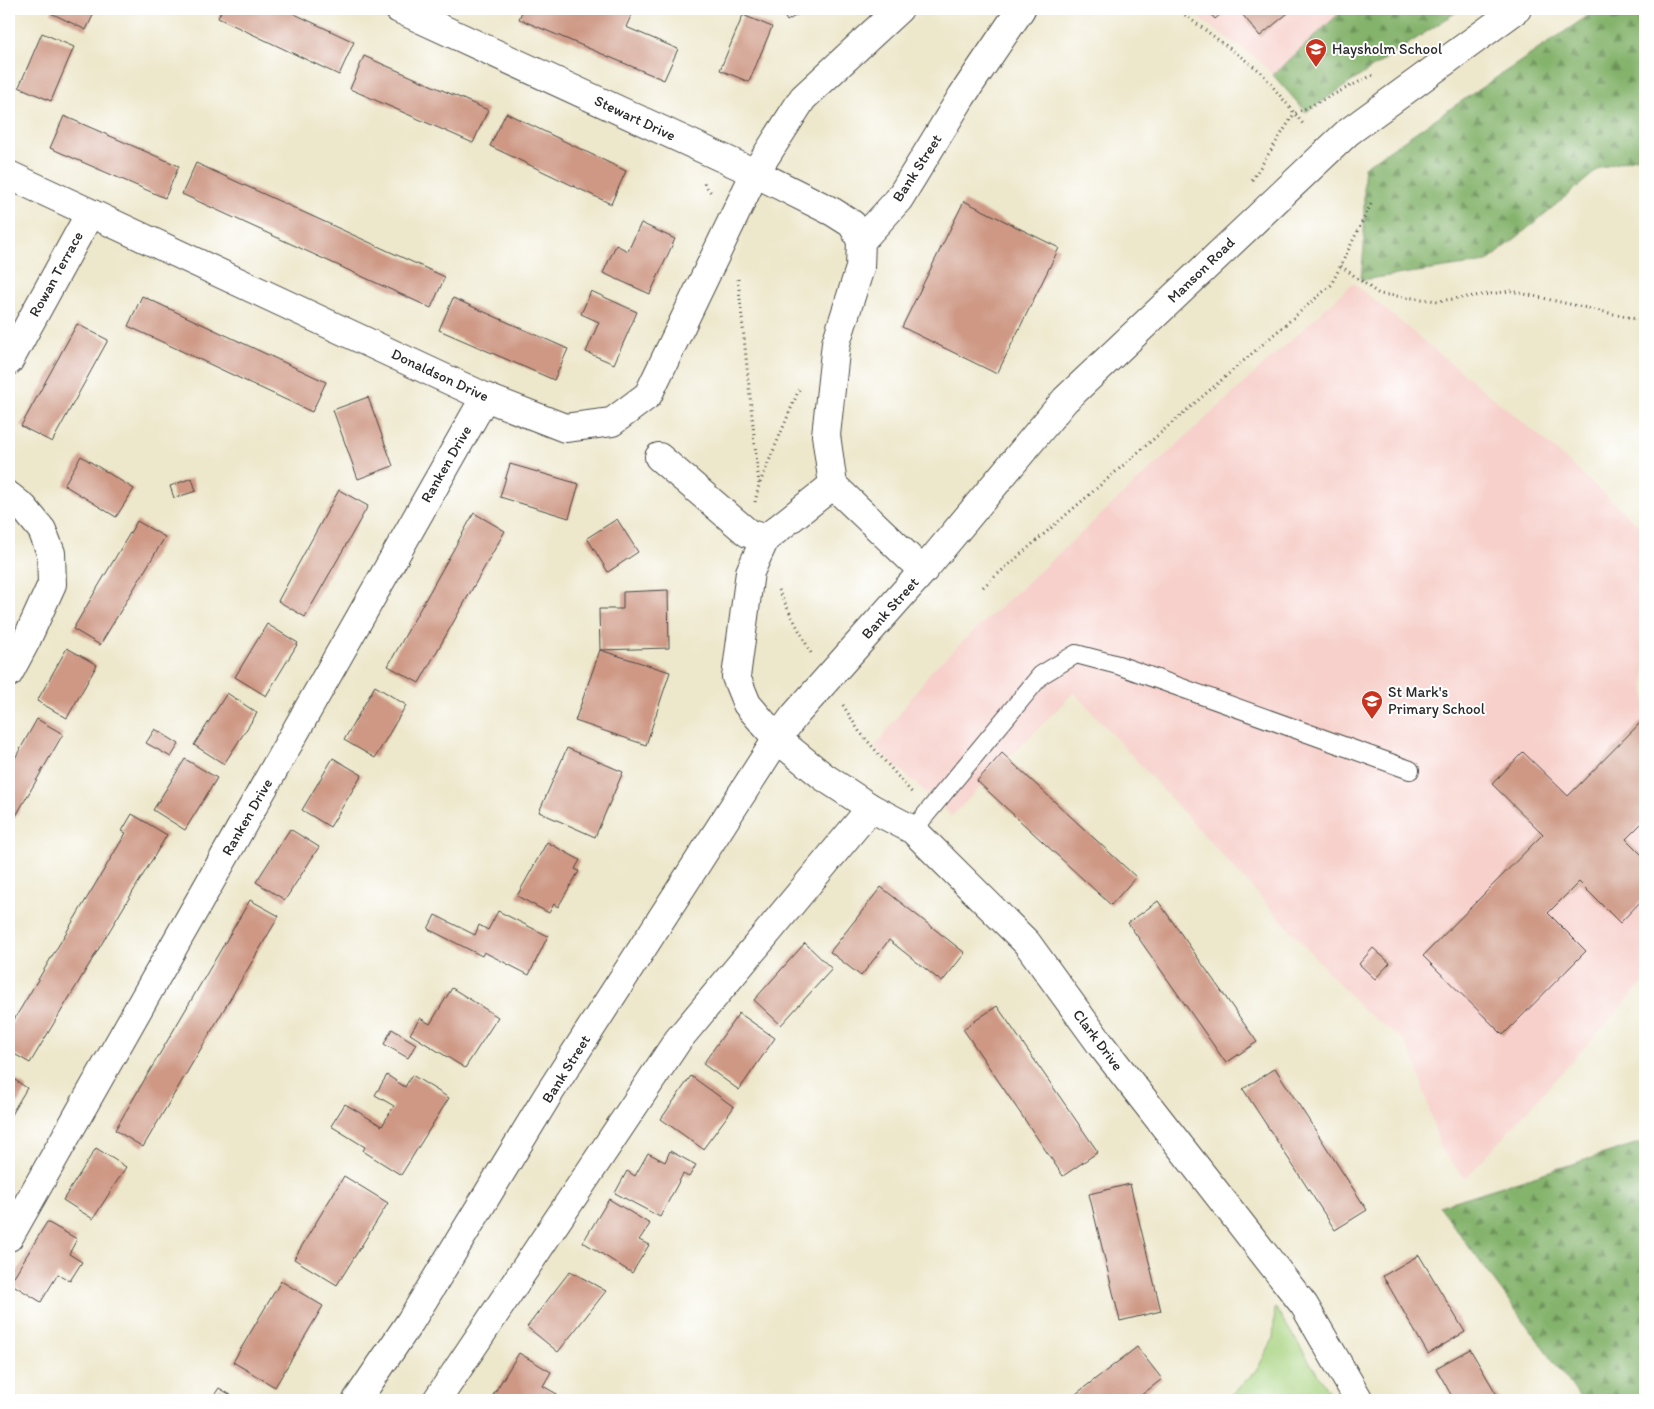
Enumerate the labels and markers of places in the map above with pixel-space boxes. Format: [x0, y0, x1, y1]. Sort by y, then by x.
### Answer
school or university icon: Haysholm School [1304, 37, 1328, 68]
place label: Haysholm School [1332, 40, 1443, 58]
place label: St Mark's Primary School [1388, 683, 1486, 718]
school or university icon: St Mark's Primary School [1360, 689, 1384, 720]

